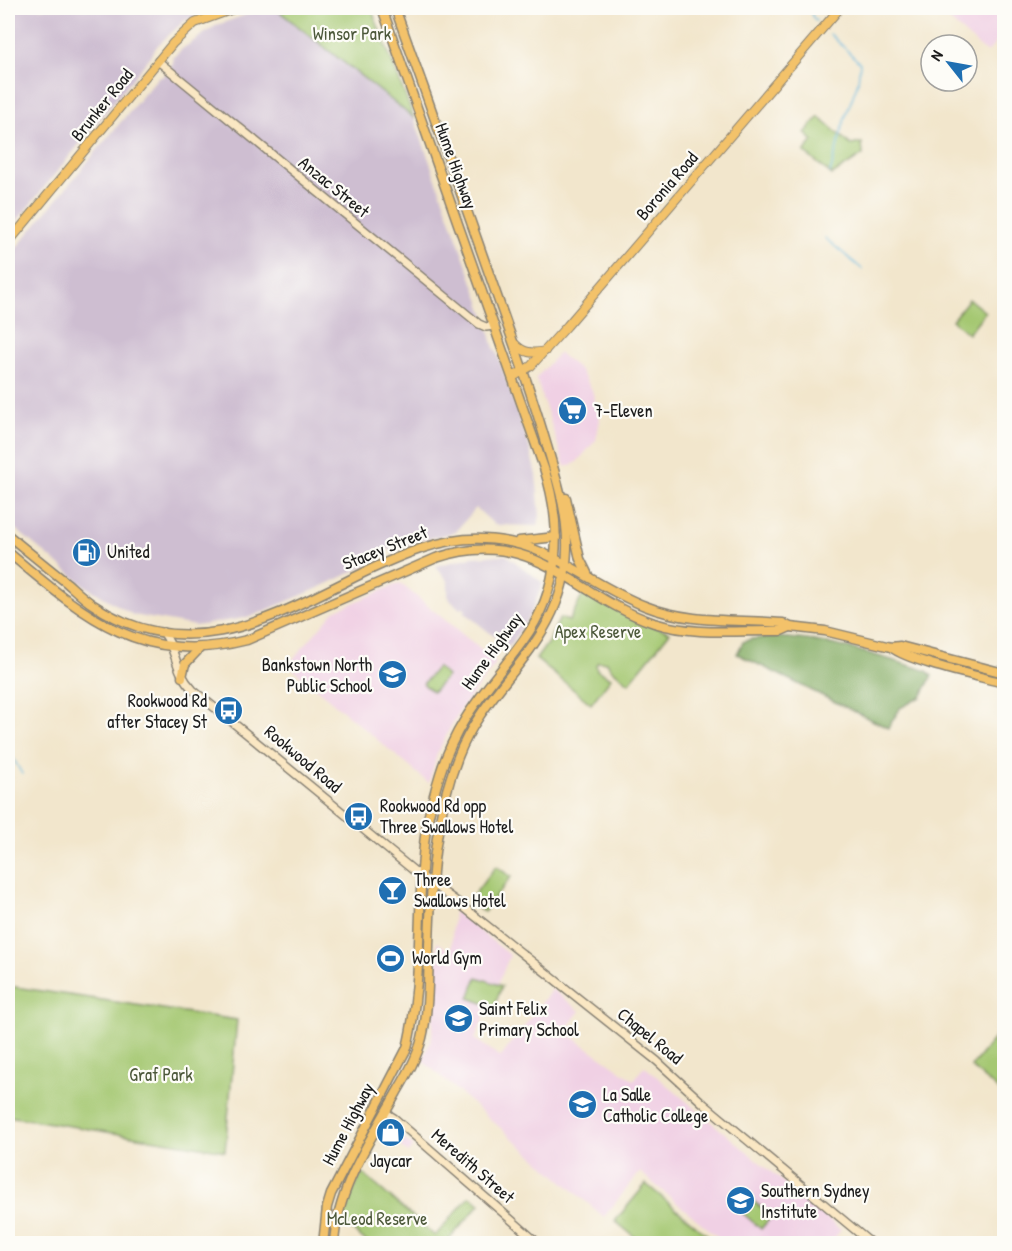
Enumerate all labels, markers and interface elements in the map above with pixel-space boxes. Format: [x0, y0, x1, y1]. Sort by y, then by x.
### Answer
park label: Winsor Park [313, 21, 392, 46]
north arrow [919, 33, 979, 93]
text: N [925, 46, 948, 65]
street label: Brunker Road [65, 63, 139, 146]
street label: Hume Highway [429, 119, 484, 213]
street label: Boronia Road [630, 146, 703, 225]
street label: Anzac Street [294, 150, 376, 223]
supermarket icon: 7-Eleven [557, 395, 589, 427]
place label: 7-Eleven [594, 398, 653, 423]
street label: Stacey Street [339, 519, 432, 576]
fuel station icon: United [70, 536, 102, 568]
place label: United [107, 539, 149, 564]
street label: Hume Highway [455, 607, 528, 695]
park label: Apex Reserve [555, 619, 641, 644]
place label: Bankstown North Public School [262, 652, 372, 698]
school or university icon: Bankstown North Public School [377, 659, 409, 691]
place label: Rookwood Rd after Stacey St [107, 688, 208, 734]
bus stop icon: Rookwood Rd after Stacey St [212, 695, 244, 727]
street label: Rookwood Road [259, 719, 347, 798]
place label: Rookwood Rd opp Three Swallows Hotel [380, 793, 513, 839]
bus stop icon: Rookwood Rd opp Three Swallows Hotel [343, 800, 375, 832]
place label: Three Swallows Hotel [414, 867, 506, 913]
bar icon: Three Swallows Hotel [377, 874, 409, 906]
sports icon: World Gym [375, 942, 407, 974]
place label: World Gym [412, 945, 482, 970]
place label: Saint Felix Primary School [479, 996, 579, 1042]
street label: Chapel Road [612, 1001, 688, 1070]
school or university icon: Saint Felix Primary School [442, 1003, 474, 1035]
park label: Graf Park [129, 1062, 193, 1087]
street label: Hume Highway [315, 1078, 380, 1169]
place label: La Salle Catholic College [603, 1082, 708, 1128]
school or university icon: La Salle Catholic College [566, 1089, 598, 1121]
shop icon: Jaycar [375, 1116, 407, 1148]
street label: Meredith Street [426, 1122, 521, 1209]
place label: Jaycar [370, 1148, 412, 1173]
place label: Southern Sydney Institute [761, 1178, 870, 1224]
school or university icon: Southern Sydney Institute [724, 1185, 756, 1217]
park label: McLeod Reserve [327, 1206, 427, 1231]

